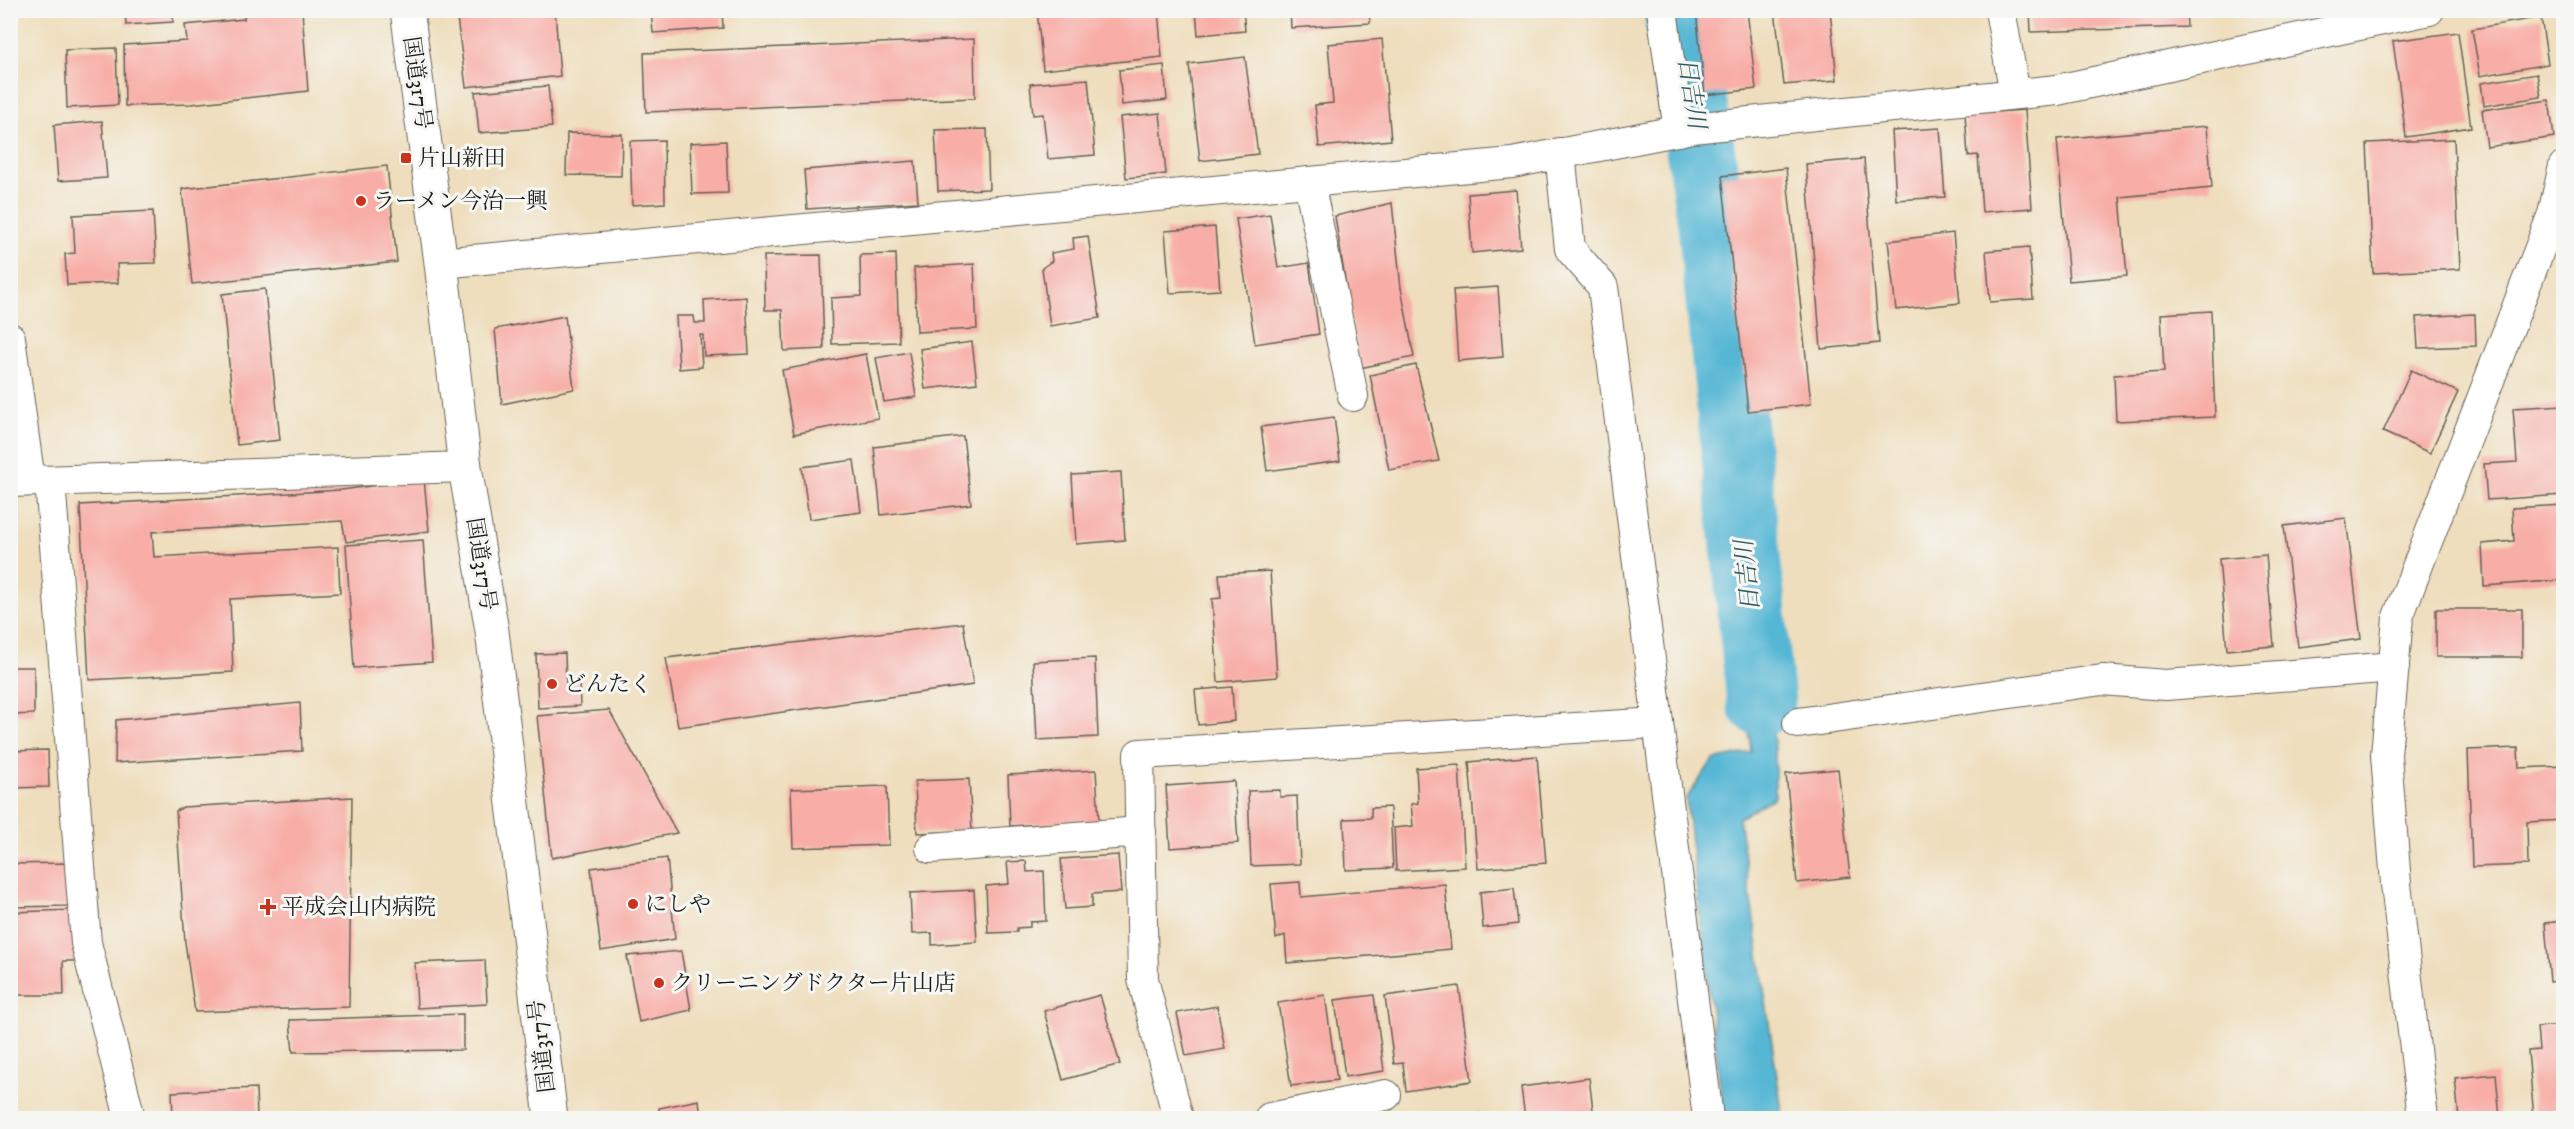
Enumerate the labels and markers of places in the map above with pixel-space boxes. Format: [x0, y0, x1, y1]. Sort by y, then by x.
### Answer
place label: 片山新田 [418, 145, 506, 172]
marker: 片山新田 [399, 151, 413, 165]
place label: ラーメン今治一興 [373, 188, 548, 215]
marker: ラーメン今治一興 [354, 194, 368, 208]
place label: どんたく [564, 671, 652, 698]
marker: どんたく [545, 677, 559, 691]
place label: にしや [645, 891, 711, 918]
place label: 平成会山内病院 [282, 894, 436, 921]
marker: にしや [626, 897, 640, 911]
marker: 平成会山内病院 [259, 898, 277, 916]
place label: クリーニングドクター片山店 [671, 970, 956, 997]
marker: クリーニングドクター片山店 [652, 976, 666, 990]

